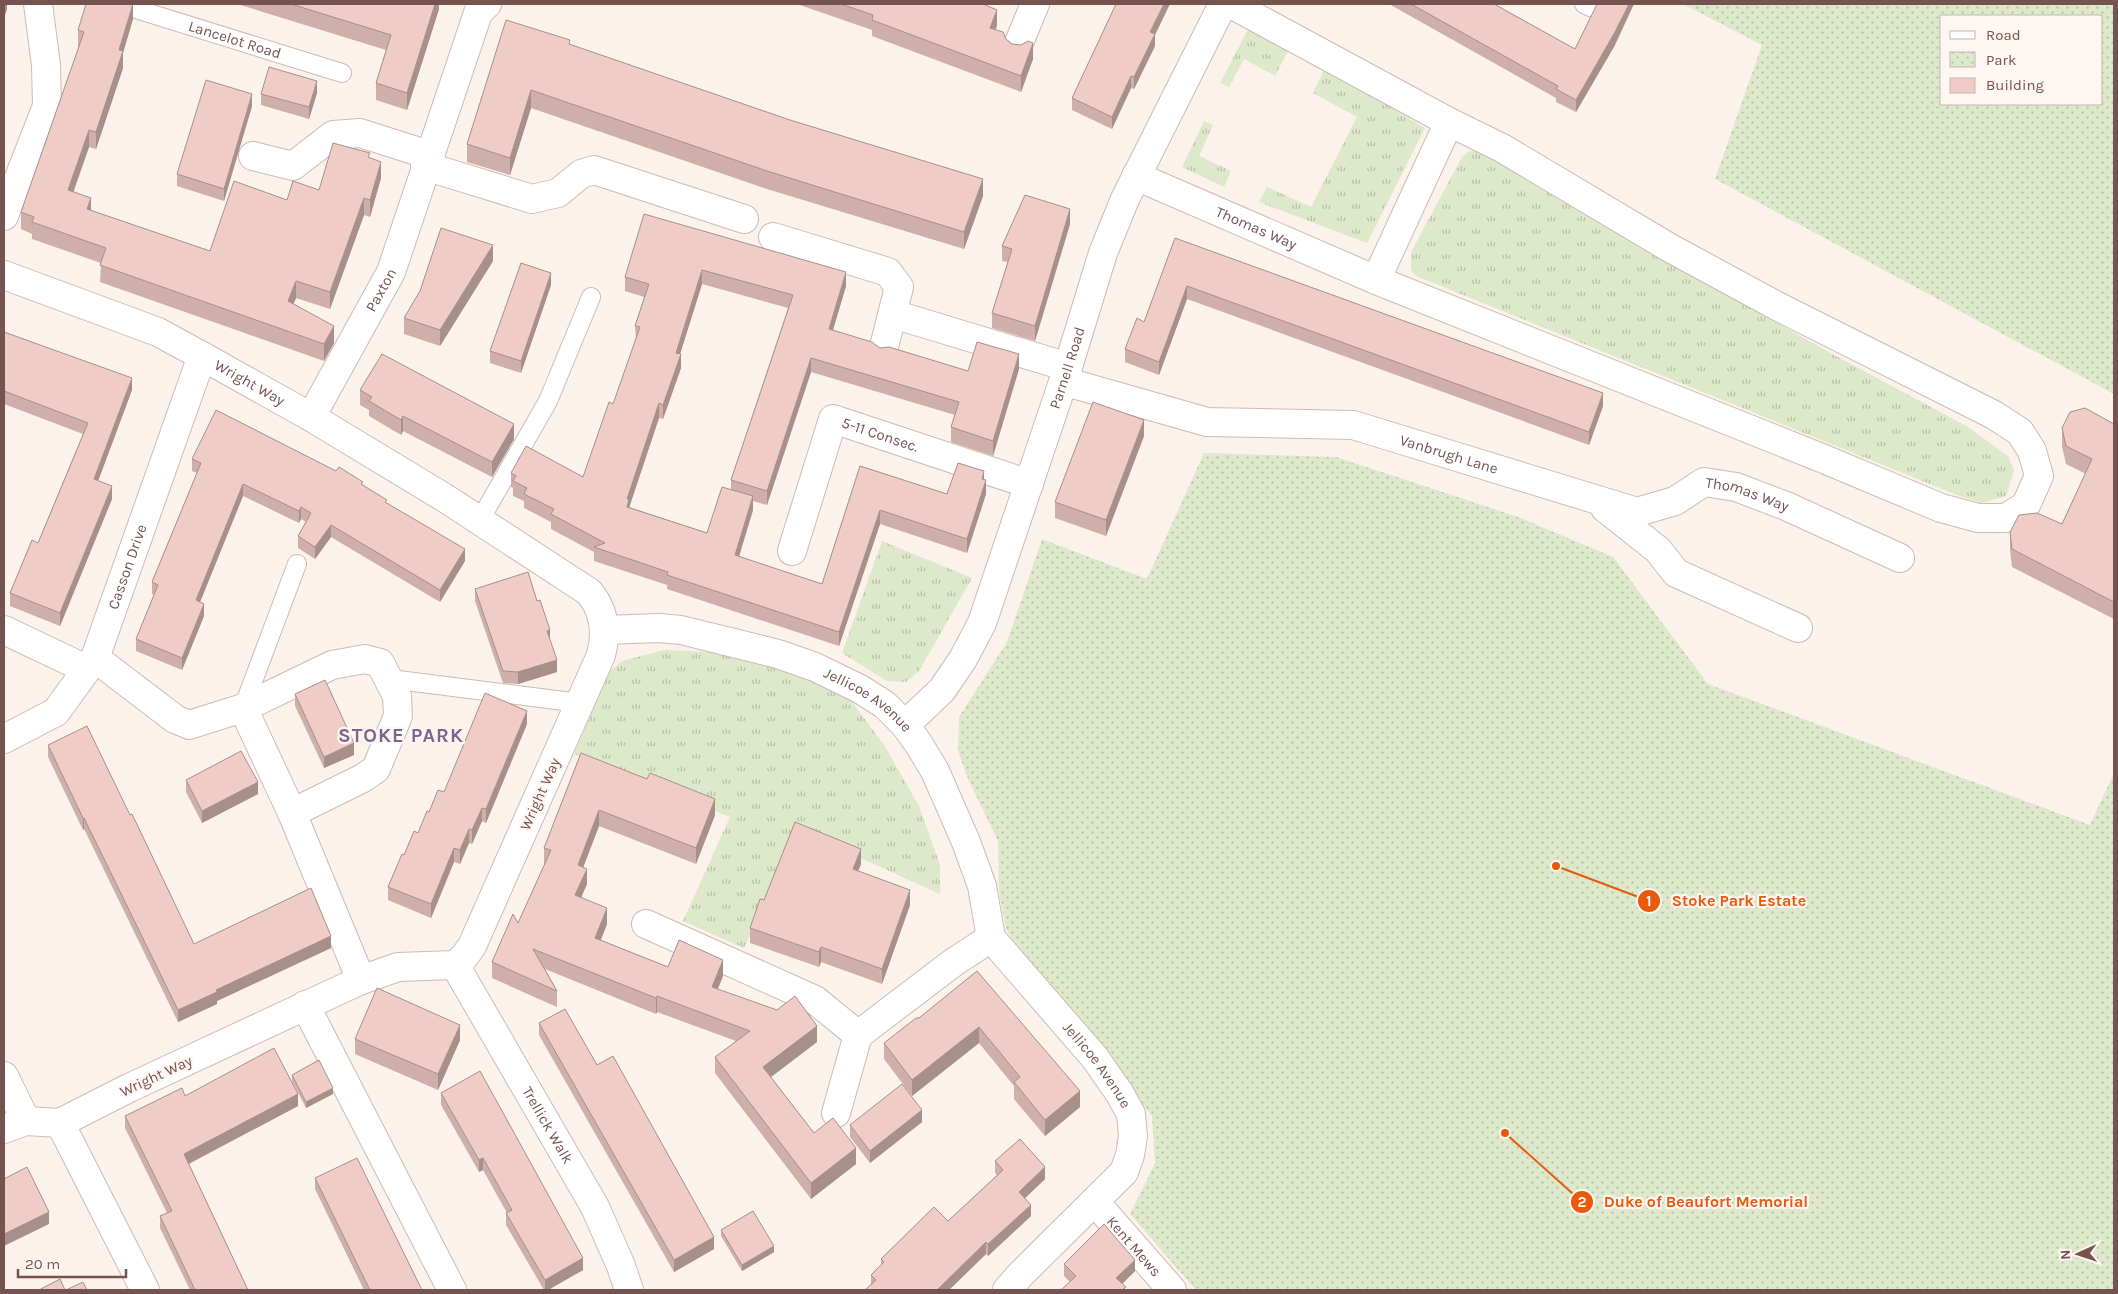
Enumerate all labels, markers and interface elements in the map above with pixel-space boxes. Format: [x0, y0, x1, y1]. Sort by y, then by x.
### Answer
legend [1940, 15, 2103, 105]
street label: Lancelot Road [186, 17, 283, 63]
text: Road [1986, 26, 2021, 44]
text: Park [1986, 51, 2016, 69]
text: Building [1986, 76, 2044, 94]
street label: Thomas Way [1213, 203, 1300, 254]
street label: Paxton [362, 265, 400, 315]
street label: Parnell Road [1046, 325, 1089, 411]
street label: Wright Way [211, 356, 288, 410]
street label: 5-11 Consec. [840, 414, 921, 456]
street label: Vanbrugh Lane [1398, 431, 1500, 478]
street label: Thomas Way [1704, 473, 1792, 515]
street label: Casson Drive [104, 522, 151, 612]
street label: Jellicoe Avenue [821, 664, 916, 735]
district label: STOKE PARK [338, 724, 464, 747]
street label: Wright Way [516, 755, 564, 833]
callout: Stoke Park Estate [1637, 885, 1816, 916]
text: Stoke Park Estate [1672, 891, 1806, 910]
text: 1 [1646, 892, 1652, 910]
street label: Jellicoe Avenue [1059, 1018, 1135, 1111]
street label: Wright Way [117, 1051, 195, 1101]
street label: Trellick Walk [518, 1083, 577, 1167]
callout: Duke of Beaufort Memorial [1569, 1186, 1819, 1217]
text: Duke of Beaufort Memorial [1604, 1192, 1808, 1211]
text: 2 [1577, 1193, 1587, 1211]
street label: Kent Mews [1103, 1213, 1165, 1280]
north arrow [2053, 1229, 2103, 1279]
scale bar [18, 1246, 125, 1278]
text: N [2057, 1249, 2074, 1260]
text: 20 m [25, 1255, 60, 1273]

